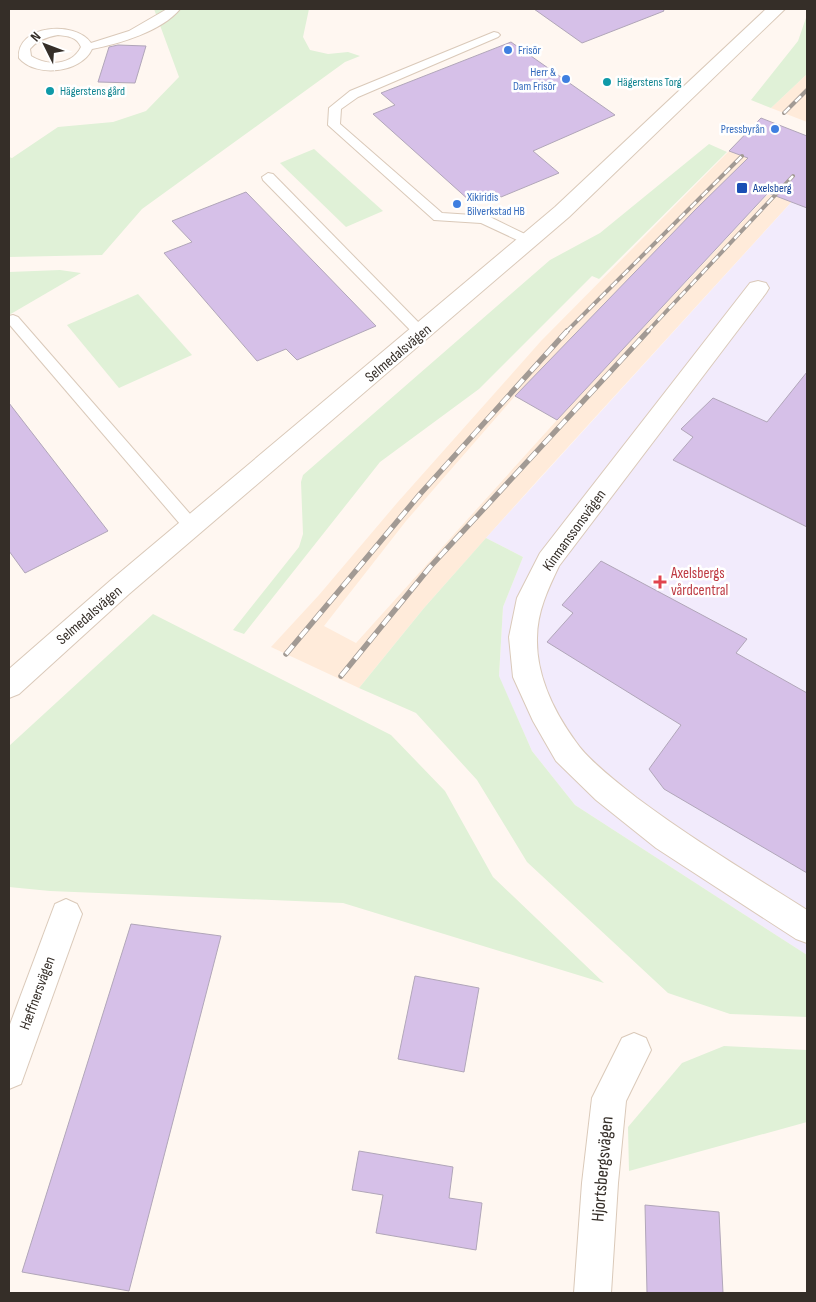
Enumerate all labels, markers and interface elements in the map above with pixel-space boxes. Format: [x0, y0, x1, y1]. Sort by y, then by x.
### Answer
north arrow [20, 20, 70, 70]
text: N [27, 28, 45, 45]
place label: Frisör [518, 43, 542, 58]
marker: Frisör [502, 44, 514, 56]
place label: Herr & Dam Frisör [513, 65, 557, 94]
marker: Herr & Dam Frisör [560, 73, 572, 85]
place label: Hägerstens Torg [617, 75, 682, 90]
marker: Hägerstens Torg [601, 76, 613, 88]
place label: Hägerstens gård [60, 84, 125, 99]
marker: Hägerstens gård [44, 85, 56, 97]
place label: Pressbyrån [721, 122, 765, 137]
marker: Pressbyrån [769, 123, 781, 135]
marker: Axelsberg [735, 181, 749, 195]
place label: Axelsberg [752, 181, 792, 196]
place label: Xikiridis Bilverkstad HB [466, 190, 525, 219]
marker: Xikiridis Bilverkstad HB [451, 198, 463, 210]
street label: Selmedalsvägen [361, 320, 435, 387]
street label: Kinmanssonsvägen [538, 486, 610, 575]
place label: Axelsbergs vårdcentral [670, 564, 728, 600]
marker: Axelsbergs vårdcentral [653, 575, 667, 589]
street label: Selmedalsvägen [53, 582, 126, 649]
street label: Hæffnersvägen [15, 954, 60, 1033]
street label: Hjortsbergsvägen [587, 1115, 618, 1223]

